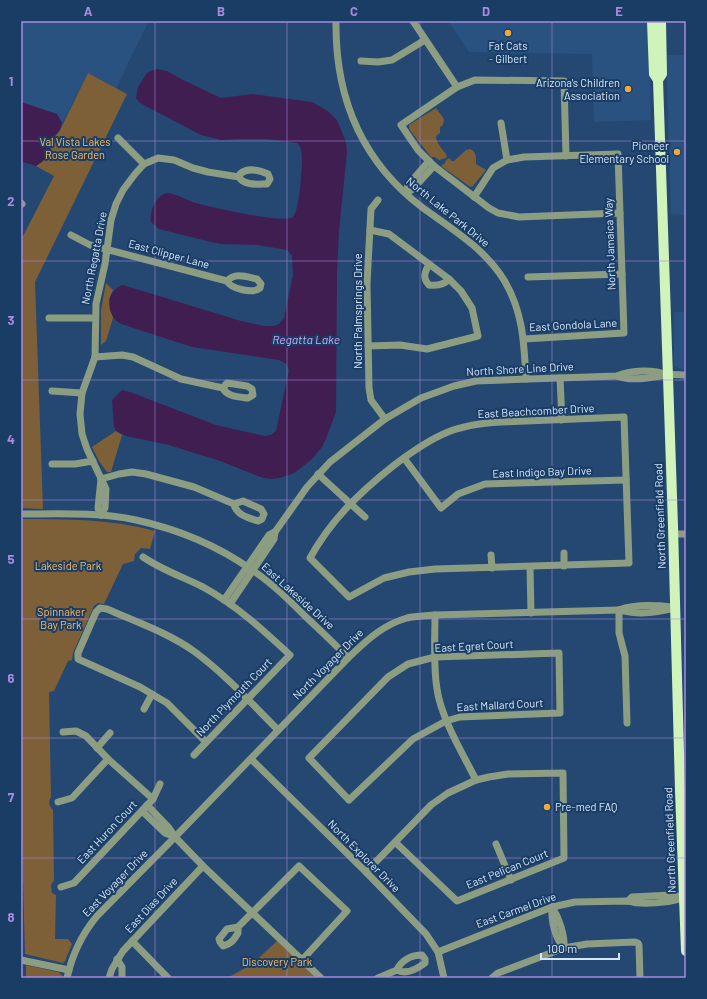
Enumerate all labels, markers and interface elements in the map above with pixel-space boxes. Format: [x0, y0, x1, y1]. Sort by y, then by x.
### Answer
text: A [84, 3, 93, 19]
text: B [217, 3, 225, 19]
text: C [350, 3, 358, 19]
text: D [482, 3, 490, 19]
text: E [615, 3, 623, 19]
marker: Fat Cats - Gilbert [503, 28, 513, 38]
place label: Fat Cats - Gilbert [488, 39, 528, 65]
text: 1 [9, 73, 13, 89]
place label: Arizona's Children Association [536, 76, 620, 102]
marker: Arizona's Children Association [623, 84, 633, 94]
park label: Val Vista Lakes Rose Garden [40, 135, 110, 161]
place label: Pioneer Elementary School [579, 139, 669, 165]
marker: Pioneer Elementary School [672, 147, 682, 157]
street label: North Lake Park Drive [404, 174, 493, 249]
text: 2 [7, 193, 15, 209]
street label: North Jamaica Way [601, 198, 618, 290]
street label: North Regatta Drive [78, 210, 109, 305]
street label: East Clipper Lane [127, 236, 211, 271]
street label: North Palmsprings Drive [351, 253, 364, 369]
text: 3 [7, 312, 15, 328]
street label: East Gondola Lane [529, 316, 618, 333]
water label: Regatta Lake [272, 332, 340, 346]
street label: North Shore Line Drive [466, 359, 574, 378]
street label: East Beachcomber Drive [477, 401, 595, 420]
text: 4 [7, 431, 15, 447]
street label: East Indigo Bay Drive [492, 463, 592, 480]
street label: North Greenfield Road [651, 463, 668, 569]
text: 5 [7, 551, 15, 567]
park label: Lakeside Park [35, 559, 102, 572]
street label: East Lakeside Drive [259, 560, 337, 632]
park label: Spinnaker Bay Park [37, 605, 85, 631]
street label: North Voyager Drive [290, 626, 366, 702]
street label: East Egret Court [434, 637, 514, 654]
street label: North Plymouth Court [193, 655, 274, 738]
text: 6 [8, 670, 15, 686]
street label: East Mallard Court [456, 696, 544, 713]
street label: North Greenfield Road [661, 787, 678, 893]
text: 7 [8, 789, 15, 805]
street label: East Huron Court [74, 797, 139, 866]
place label: Pre-med FAQ [555, 800, 617, 813]
marker: Pre-med FAQ [542, 802, 552, 812]
street label: North Explorer Drive [326, 817, 403, 895]
street label: East Voyager Drive [79, 846, 150, 919]
street label: East Pelican Court [464, 846, 550, 891]
street label: East Dias Drive [122, 874, 180, 935]
street label: East Carmel Drive [474, 889, 558, 930]
text: 8 [7, 909, 15, 925]
scale bar [541, 935, 619, 961]
text: 100 m [547, 941, 577, 955]
park label: Discovery Park [242, 955, 313, 968]

